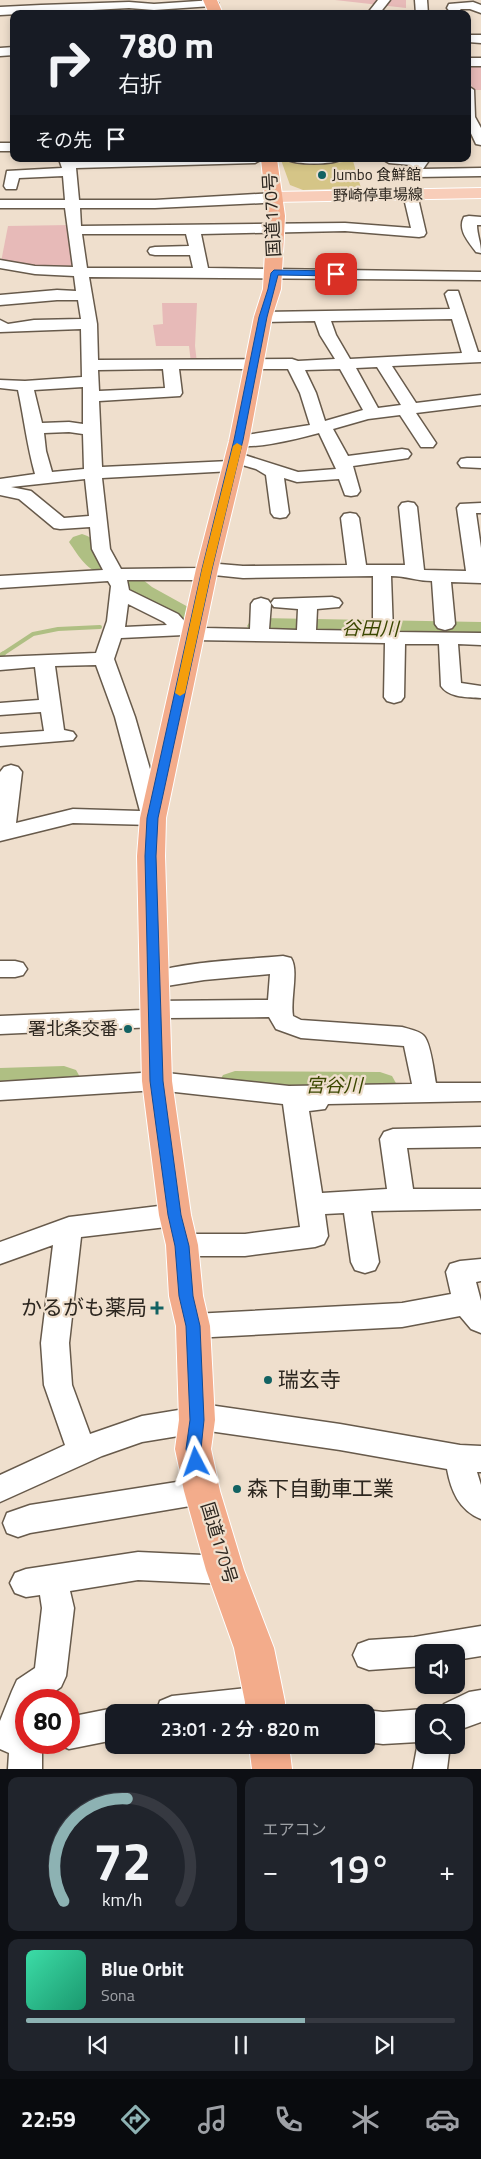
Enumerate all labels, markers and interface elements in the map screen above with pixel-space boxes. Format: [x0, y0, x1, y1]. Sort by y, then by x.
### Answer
text: 780 m [118, 18, 214, 72]
icon: right [35, 30, 100, 95]
text: 右折 [118, 67, 162, 101]
text: その先 [35, 125, 92, 154]
icon: arrive [102, 125, 130, 153]
place label: Jumbo 食鮮館 [332, 163, 421, 186]
marker: Jumbo 食鮮館 [316, 169, 328, 181]
street label: 国道170号 [256, 172, 287, 258]
street label: 野崎停車場線 [333, 182, 423, 207]
pin [315, 253, 357, 295]
icon: arrive [322, 260, 350, 288]
water label: 谷田川 [341, 613, 401, 643]
place label: 署北条交番 [28, 1015, 118, 1042]
marker: 署北条交番 [122, 1023, 134, 1035]
water label: 宮谷川 [305, 1070, 364, 1099]
place label: かるがも薬局 [21, 1291, 147, 1323]
marker: かるがも薬局 [151, 1302, 163, 1314]
place label: 瑞玄寺 [278, 1363, 341, 1395]
marker: 瑞玄寺 [262, 1374, 274, 1386]
position arrow [169, 1435, 221, 1487]
place label: 森下自動車工業 [247, 1472, 394, 1504]
marker: 森下自動車工業 [231, 1483, 243, 1495]
street label: 国道170号 [194, 1499, 245, 1587]
map controls [415, 1644, 465, 1754]
button: sound [415, 1644, 465, 1694]
speed limit sign: 80 [15, 1689, 80, 1754]
button: search [415, 1704, 465, 1754]
text: 23:01 · 2 分 · 820 m [161, 1714, 319, 1743]
text: エアコン [263, 1817, 327, 1841]
text: 72 [93, 1821, 151, 1900]
text: 19° [327, 1840, 391, 1898]
text: − [263, 1849, 278, 1892]
text: + [439, 1849, 455, 1892]
text: km/h [102, 1886, 142, 1913]
text: Blue Orbit [101, 1954, 184, 1983]
text: Sona [101, 1983, 135, 2007]
icon: previous [84, 2031, 112, 2059]
icon: pause [227, 2031, 255, 2059]
icon: next [370, 2031, 398, 2059]
text: 22:59 [21, 2102, 76, 2136]
icon: directions [118, 2102, 153, 2137]
icon: music [195, 2102, 230, 2137]
icon: phone [271, 2102, 306, 2137]
icon: climate [348, 2102, 383, 2137]
icon: car [425, 2102, 460, 2137]

